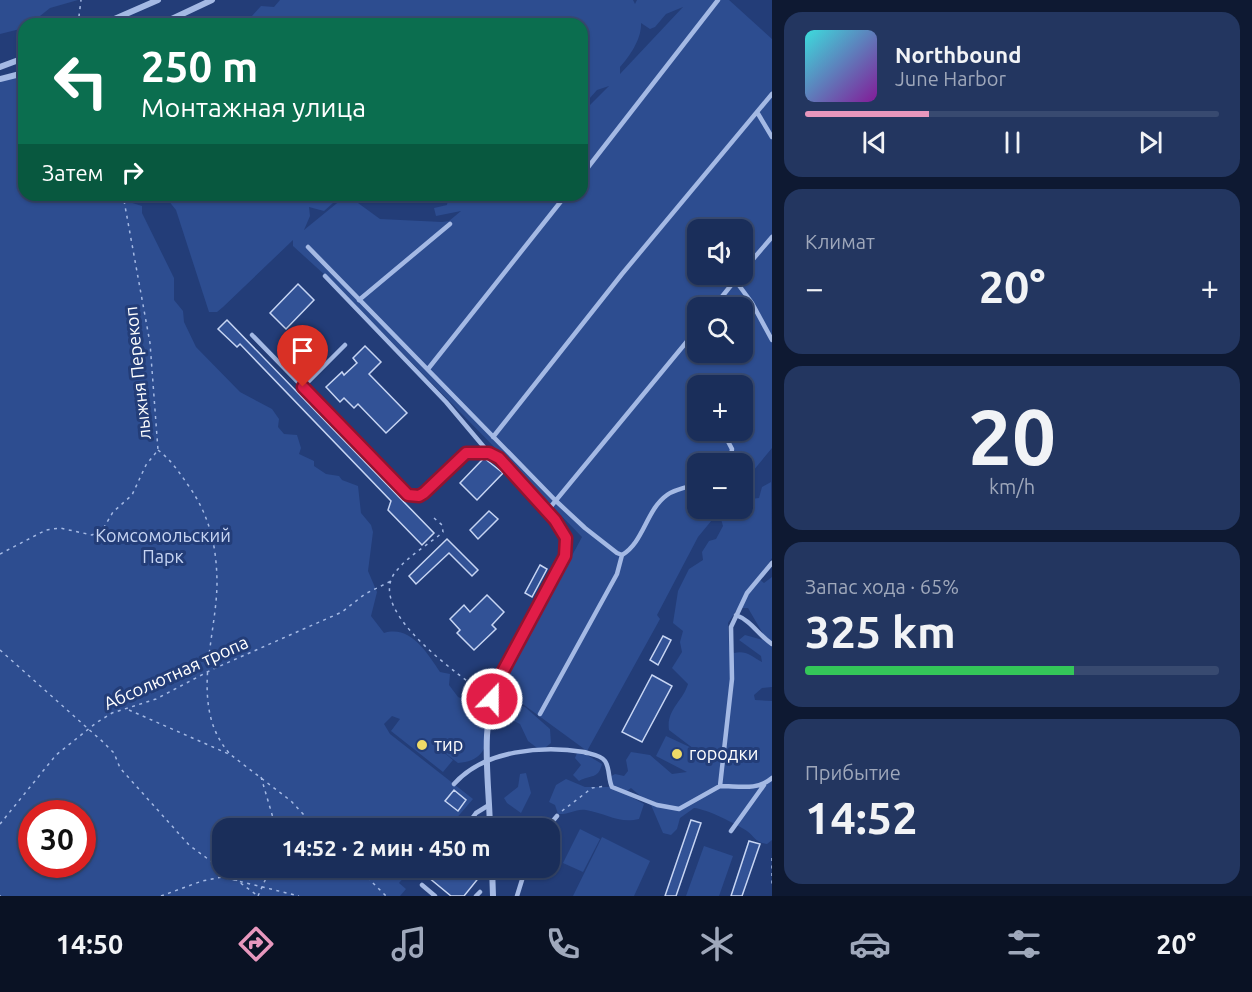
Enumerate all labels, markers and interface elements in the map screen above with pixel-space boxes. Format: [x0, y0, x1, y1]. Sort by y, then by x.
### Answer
icon: left [42, 42, 120, 120]
text: Northbound [895, 42, 1021, 67]
text: 250 m [141, 43, 258, 90]
text: June Harbor [895, 67, 1006, 90]
text: Монтажная улица [141, 92, 366, 122]
icon: previous [858, 126, 891, 159]
icon: pause [996, 126, 1029, 159]
icon: next [1134, 126, 1167, 159]
icon: right [116, 156, 149, 189]
text: Затем [42, 160, 104, 185]
map controls [687, 219, 753, 519]
button: sound [687, 219, 753, 285]
text: Климат [805, 230, 875, 253]
text: 20° [979, 261, 1045, 312]
text: − [805, 269, 824, 306]
text: + [1200, 269, 1219, 306]
button: search [687, 297, 753, 363]
street label: лыжня Перекоп [120, 305, 154, 441]
pin [277, 325, 328, 387]
icon: arrive [286, 334, 319, 367]
button: + [687, 375, 753, 441]
text: 20 [968, 392, 1056, 480]
button: − [687, 453, 753, 519]
text: km/h [989, 475, 1035, 498]
park label: Комсомольский Парк [95, 525, 231, 566]
text: Запас хода · 65% [805, 575, 959, 598]
text: 325 km [805, 606, 956, 657]
street label: Абсолютная тропа [100, 631, 251, 713]
position arrow [460, 667, 524, 731]
place label: тир [434, 734, 463, 754]
marker: тир [415, 738, 429, 752]
place label: городки [689, 743, 758, 763]
marker: городки [670, 747, 684, 761]
text: Прибытие [805, 761, 901, 784]
text: 14:52 [805, 792, 918, 843]
speed limit sign: 30 [18, 800, 96, 878]
text: 14:52 · 2 мин · 450 m [282, 835, 490, 860]
icon: directions [235, 923, 277, 965]
icon: music [388, 923, 430, 965]
icon: phone [542, 923, 584, 965]
icon: climate [696, 923, 738, 965]
icon: car [849, 923, 891, 965]
icon: filters [1003, 923, 1045, 965]
text: 14:50 [56, 929, 123, 959]
text: 20° [1156, 929, 1196, 959]

